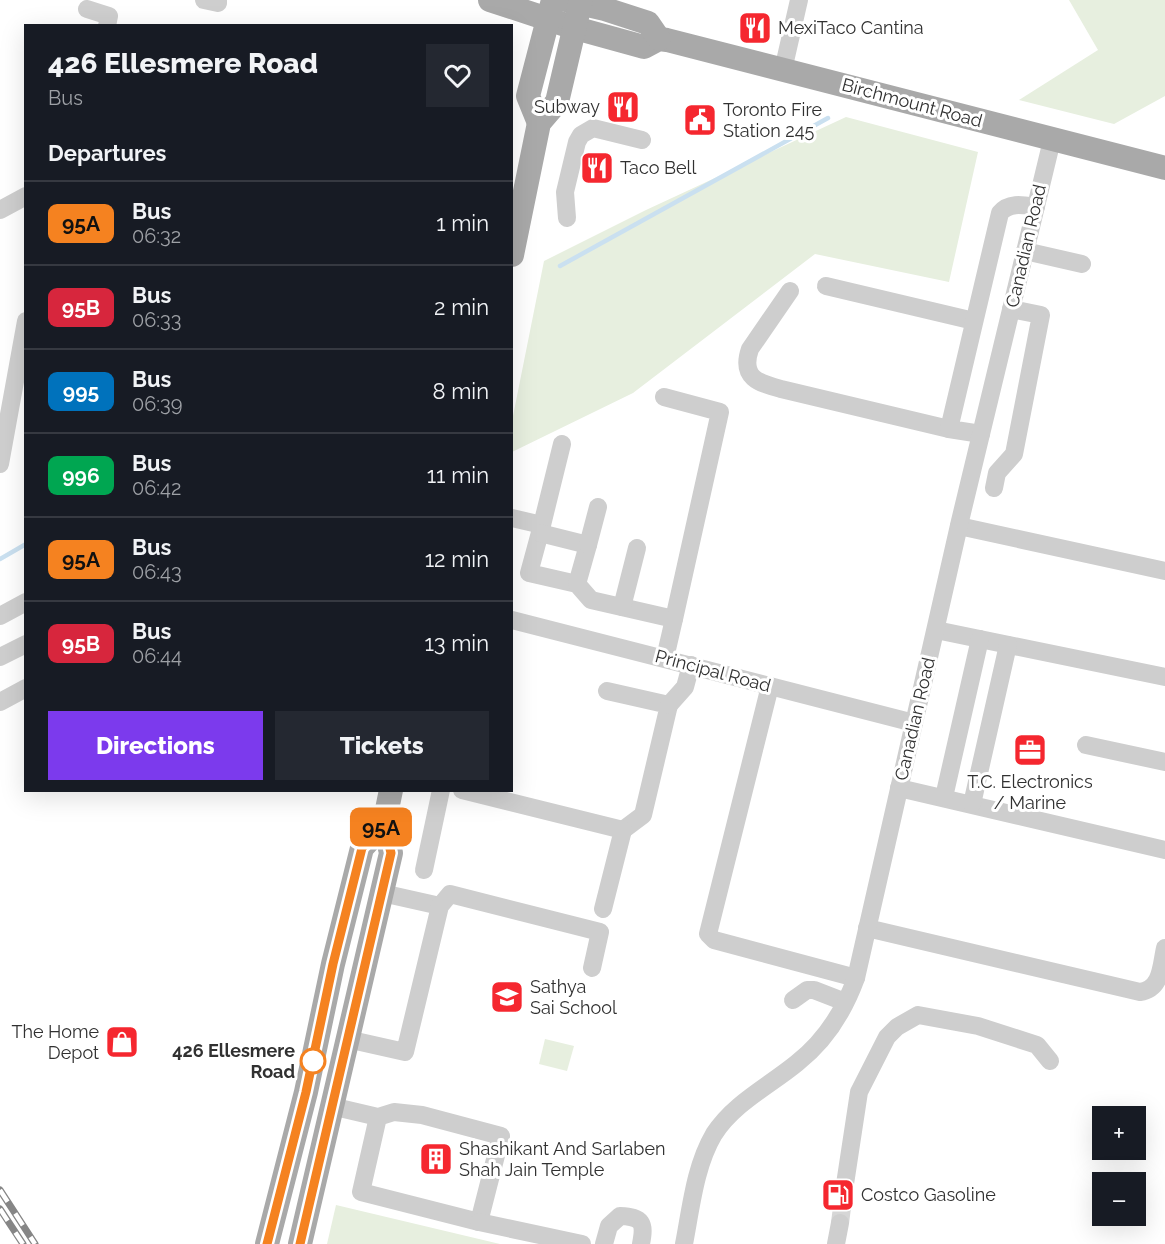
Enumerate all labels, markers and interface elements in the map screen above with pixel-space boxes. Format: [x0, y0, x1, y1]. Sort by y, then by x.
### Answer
restaurant icon: MexiTaco Cantina [737, 10, 773, 46]
place label: MexiTaco Cantina [778, 17, 924, 38]
button: heart [426, 44, 489, 107]
text: 426 Ellesmere Road [48, 47, 318, 80]
street label: Birchmount Road [840, 74, 985, 131]
text: Bus [48, 86, 83, 110]
restaurant icon: Subway [605, 89, 641, 125]
place label: Subway [534, 96, 600, 117]
place label: Toronto Fire Station 245 [723, 99, 823, 141]
public building icon: Toronto Fire Station 245 [682, 102, 718, 138]
text: Departures [48, 140, 166, 166]
restaurant icon: Taco Bell [579, 150, 615, 186]
place label: Taco Bell [620, 157, 696, 178]
street label: Canadian Road [1001, 182, 1050, 309]
text: Bus [132, 198, 171, 224]
text: 1 min [436, 210, 489, 236]
text: 95A [62, 211, 100, 236]
text: 06:32 [132, 224, 181, 248]
text: Bus [132, 282, 171, 308]
text: 2 min [434, 294, 489, 320]
text: 95B [62, 295, 100, 320]
text: 06:33 [132, 308, 181, 332]
text: Bus [132, 366, 171, 392]
text: 8 min [433, 378, 489, 404]
text: 995 [63, 379, 99, 404]
text: 06:39 [132, 392, 182, 416]
text: Bus [132, 450, 171, 476]
text: 11 min [427, 462, 489, 488]
text: 996 [62, 463, 100, 488]
text: 06:42 [132, 476, 181, 500]
text: Bus [132, 534, 171, 560]
text: 12 min [425, 546, 489, 572]
text: 95A [62, 547, 100, 572]
text: 06:43 [132, 560, 182, 584]
text: Bus [132, 618, 171, 644]
text: 13 min [424, 630, 489, 656]
text: 95B [62, 631, 100, 656]
text: 06:44 [132, 644, 182, 668]
street label: Principal Road [653, 645, 773, 696]
street label: Canadian Road [890, 655, 939, 782]
button: Directions [48, 711, 263, 780]
button: Tickets [275, 711, 489, 780]
office icon: T.C. Electronics / Marine [1012, 732, 1048, 768]
place label: T.C. Electronics / Marine [967, 771, 1093, 813]
line badge: 95A [346, 808, 416, 846]
text: 95A [362, 815, 400, 840]
place label: Sathya Sai School [530, 976, 617, 1018]
school or university icon: Sathya Sai School [489, 979, 525, 1015]
place label: The Home Depot [11, 1021, 99, 1063]
shop icon: The Home Depot [104, 1024, 140, 1060]
place label: 426 Ellesmere Road [172, 1040, 295, 1082]
marker: 426 Ellesmere Road [300, 1048, 326, 1074]
map controls [1092, 1106, 1146, 1226]
button: + [1092, 1106, 1146, 1160]
place label: Shashikant And Sarlaben Shah Jain Temple [459, 1138, 666, 1180]
building icon: Shashikant And Sarlaben Shah Jain Temple [418, 1141, 454, 1177]
button: − [1092, 1172, 1146, 1226]
fuel station icon: Costco Gasoline [820, 1177, 856, 1213]
place label: Costco Gasoline [861, 1184, 996, 1205]

